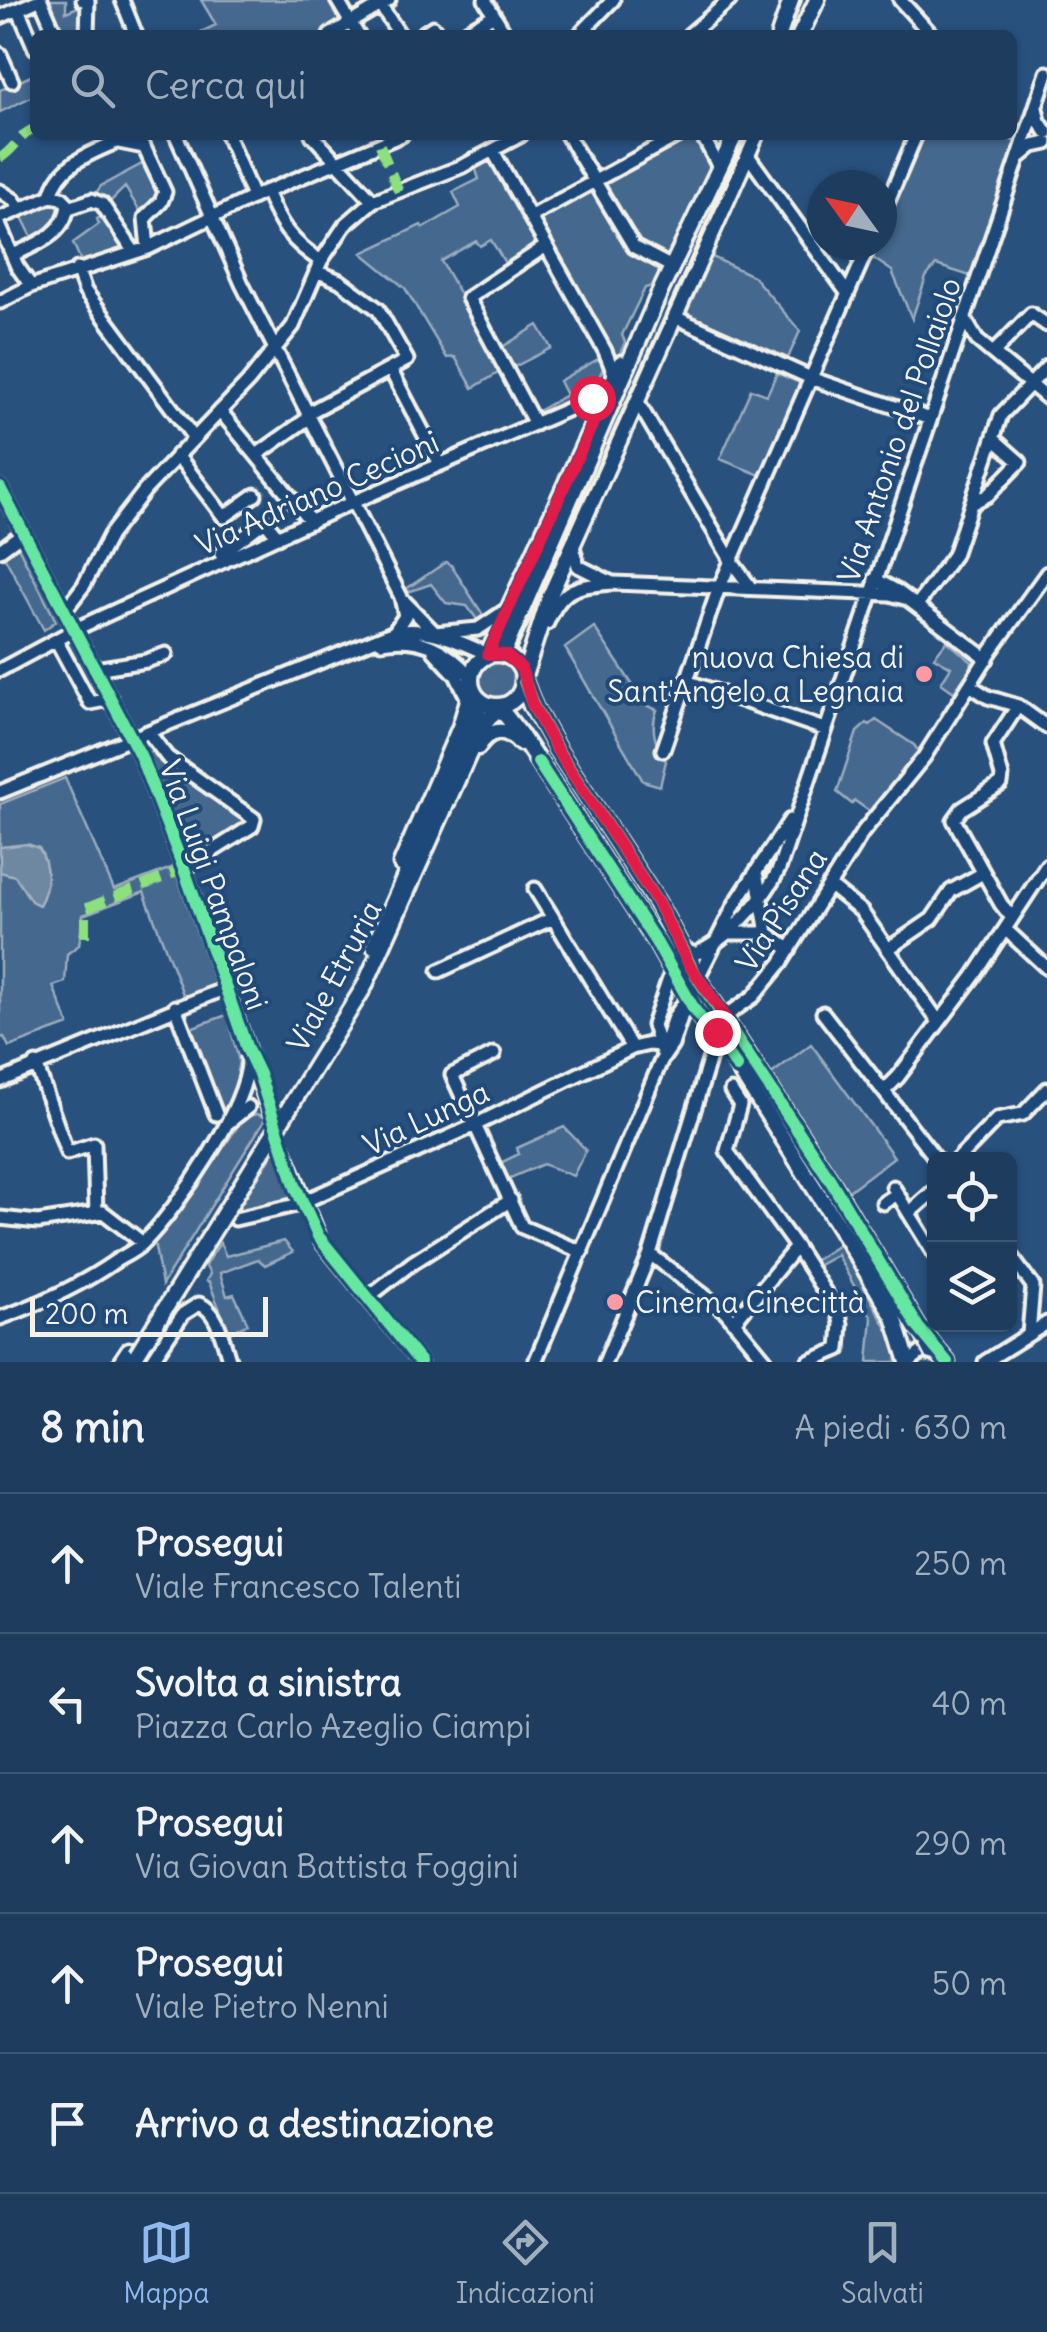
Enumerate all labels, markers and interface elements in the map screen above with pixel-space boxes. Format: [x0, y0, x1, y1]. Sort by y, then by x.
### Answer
search box [30, 30, 1017, 140]
icon: search [65, 58, 120, 113]
text: Cerca qui [145, 62, 306, 109]
north arrow [807, 170, 897, 260]
street label: Via Antonio del Pollaiolo [829, 272, 969, 588]
route start [570, 376, 616, 422]
street label: Via Adriano Cecioni [190, 422, 444, 564]
place label: nuova Chiesa di Sant'Angelo a Legnaia [607, 638, 904, 710]
marker: nuova Chiesa di Sant'Angelo a Legnaia [913, 663, 935, 685]
street label: Via Luigi Pampaloni [151, 755, 277, 1015]
street label: Via Pisana [727, 841, 835, 979]
street label: Viale Etruria [278, 894, 390, 1058]
route end [695, 1010, 741, 1056]
street label: Via Lunga [357, 1072, 495, 1164]
map controls [927, 1152, 1017, 1332]
button: locate [927, 1152, 1017, 1242]
button: layers [927, 1242, 1017, 1332]
place label: Cinema Cinecittà [635, 1283, 865, 1321]
marker: Cinema Cinecittà [604, 1291, 626, 1313]
scale bar [30, 1292, 268, 1336]
text: 200 m [45, 1296, 128, 1332]
text: 8 min [40, 1401, 145, 1453]
text: A piedi · 630 m [794, 1407, 1007, 1448]
text: Prosegui [135, 1519, 284, 1566]
icon: ahead [40, 1536, 95, 1591]
text: 250 m [914, 1543, 1007, 1584]
text: Viale Francesco Talenti [135, 1566, 461, 1607]
text: Svolta a sinistra [135, 1659, 401, 1706]
icon: left [40, 1676, 95, 1731]
text: 40 m [932, 1683, 1007, 1724]
text: Piazza Carlo Azeglio Ciampi [135, 1706, 531, 1747]
text: Prosegui [135, 1799, 284, 1846]
icon: ahead [40, 1816, 95, 1871]
text: 290 m [914, 1823, 1007, 1864]
text: Via Giovan Battista Foggini [135, 1846, 519, 1887]
text: Prosegui [135, 1939, 284, 1986]
icon: ahead [40, 1956, 95, 2011]
text: 50 m [932, 1963, 1007, 2004]
text: Viale Pietro Nenni [135, 1986, 389, 2027]
icon: arrive [40, 2096, 95, 2151]
text: Arrivo a destinazione [135, 2100, 494, 2147]
tab: Mappa [123, 2215, 210, 2311]
tab: Indicazioni [456, 2215, 595, 2311]
tab: Salvati [841, 2215, 924, 2311]

